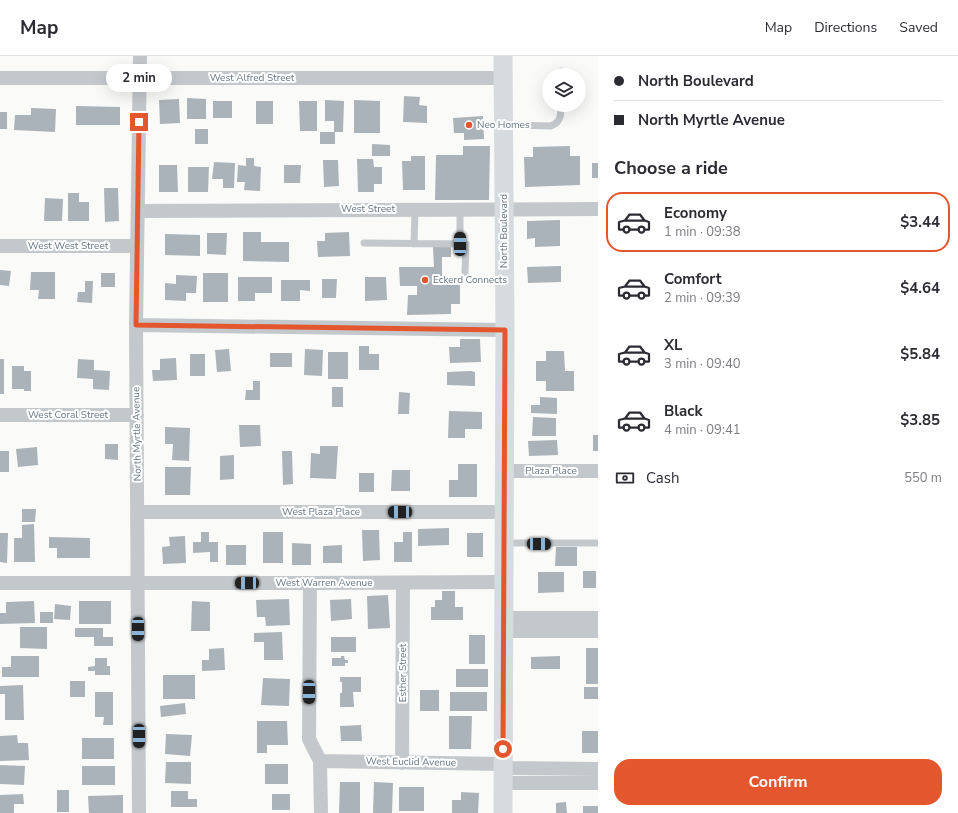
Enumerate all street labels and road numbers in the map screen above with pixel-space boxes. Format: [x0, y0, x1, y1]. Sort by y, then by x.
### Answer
street label: West Alfred Street [210, 71, 295, 85]
street label: North Boulevard [497, 194, 511, 268]
street label: West Street [341, 202, 395, 216]
street label: West West Street [28, 239, 109, 253]
street label: North Myrtle Avenue [129, 387, 145, 481]
street label: West Coral Street [28, 408, 109, 422]
street label: Plaza Place [525, 464, 577, 478]
street label: West Plaza Place [282, 505, 360, 519]
street label: West Warren Avenue [275, 576, 373, 590]
street label: Esther Street [396, 643, 410, 702]
street label: West Euclid Avenue [366, 754, 456, 770]

